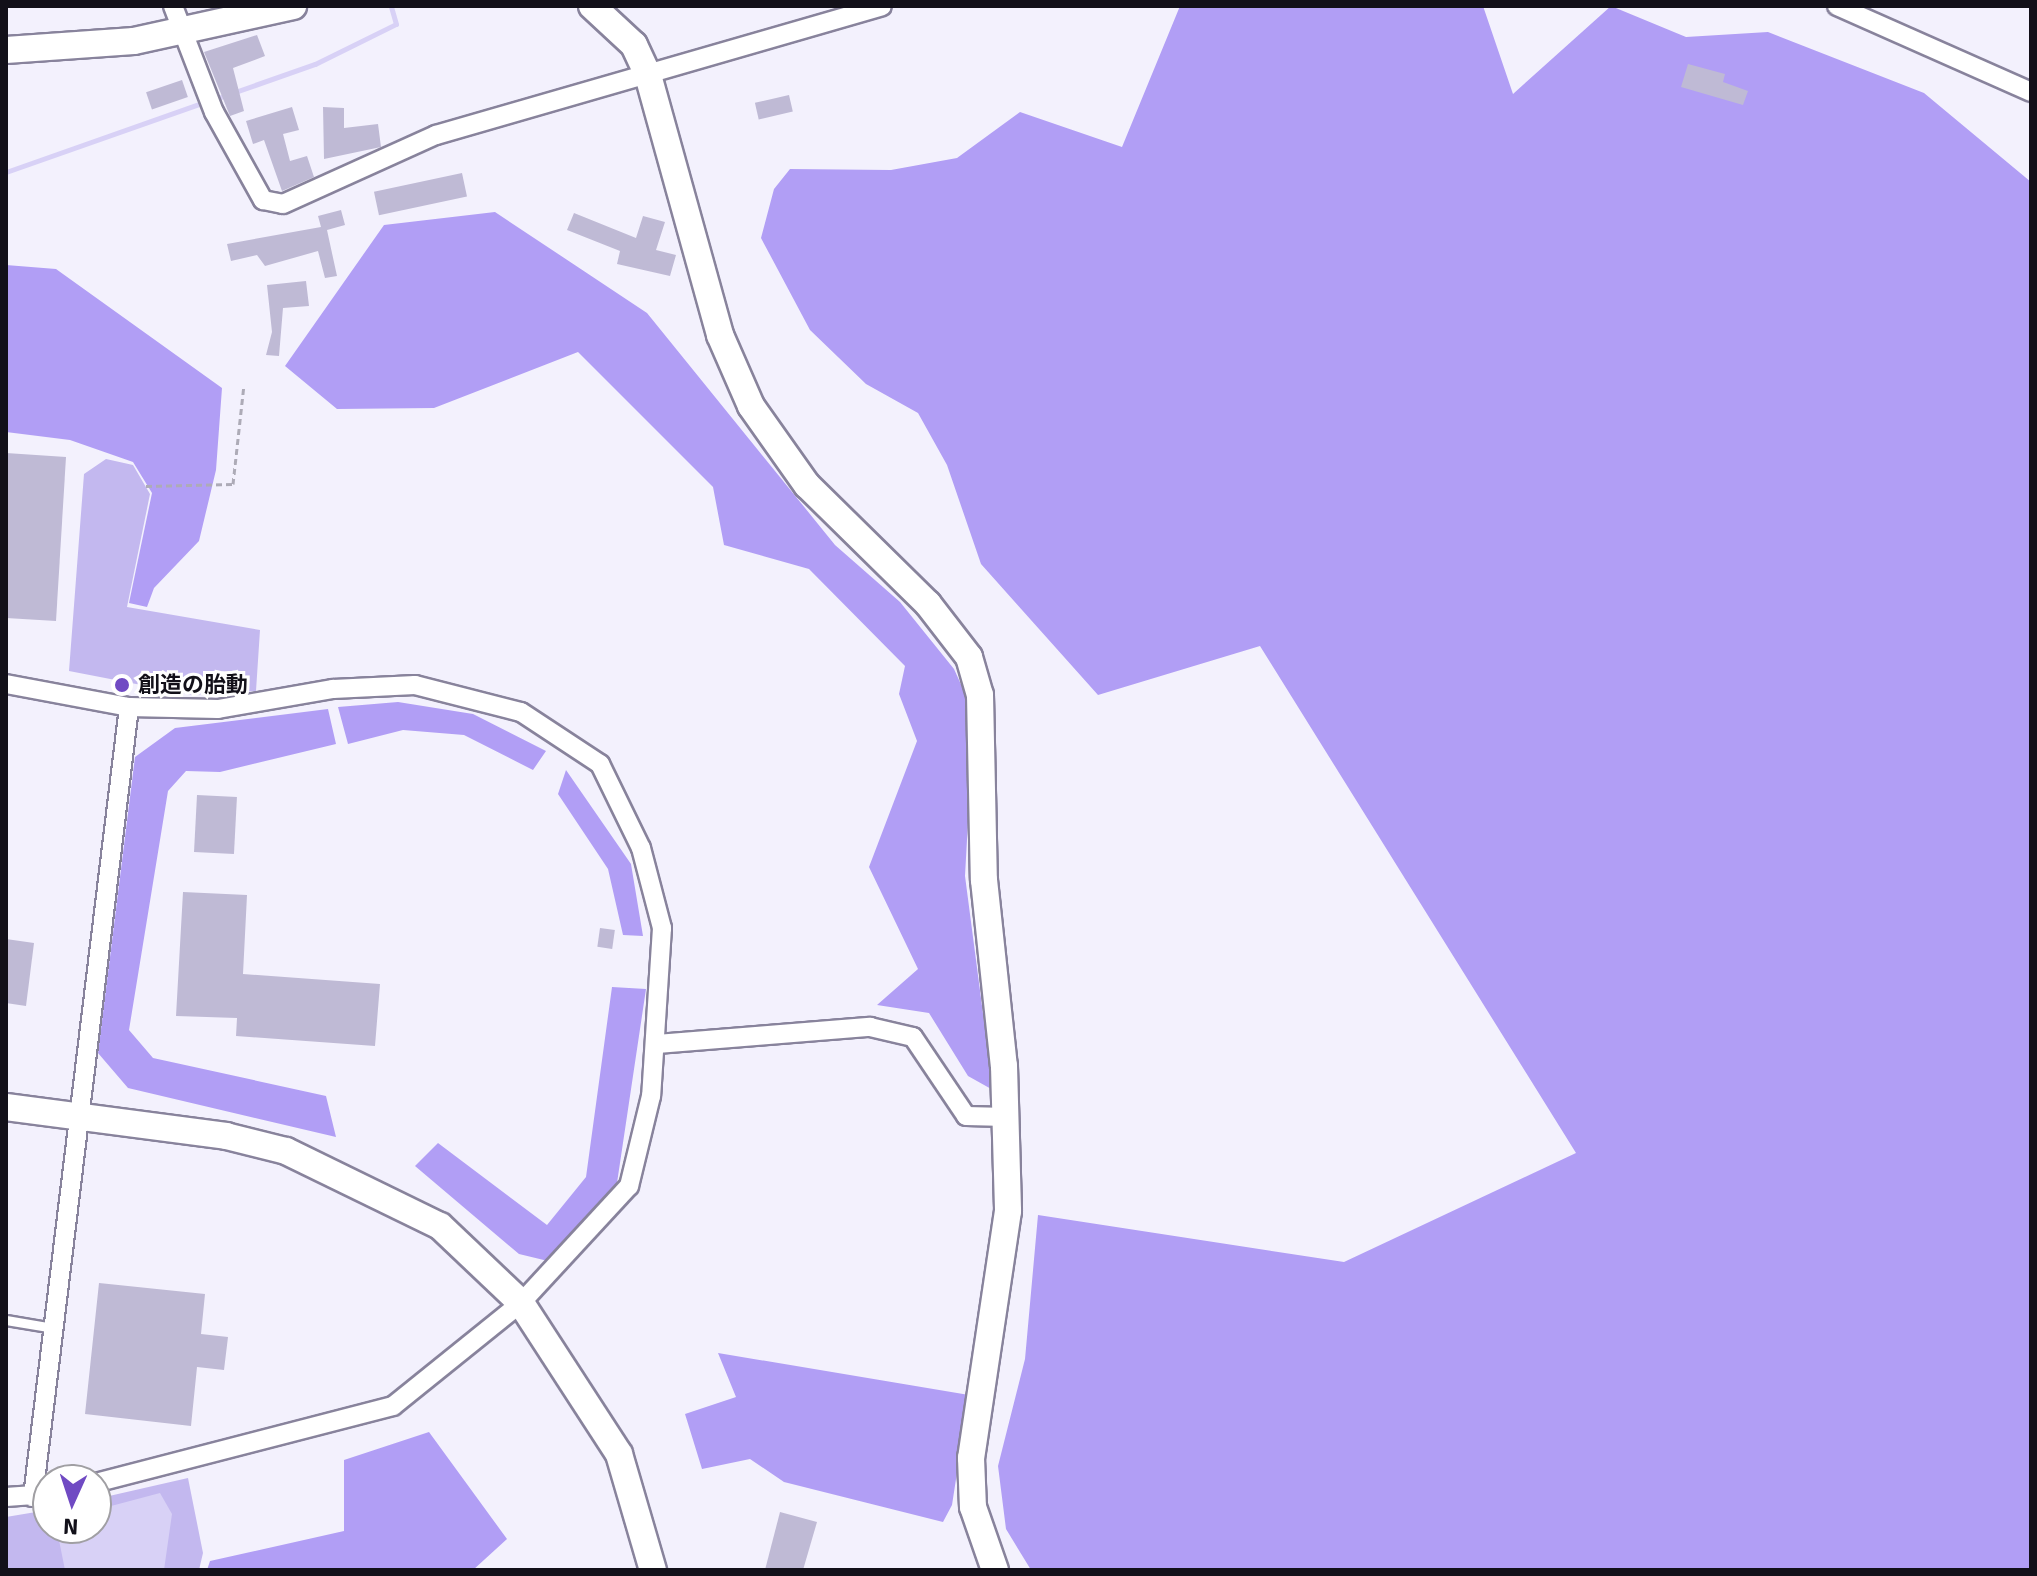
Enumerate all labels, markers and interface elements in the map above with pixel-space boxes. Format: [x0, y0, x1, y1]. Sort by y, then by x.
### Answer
place label: 創造の胎動 [138, 672, 248, 698]
marker: 創造の胎動 [113, 676, 131, 694]
north arrow [32, 1464, 112, 1544]
text: N [62, 1513, 79, 1540]

